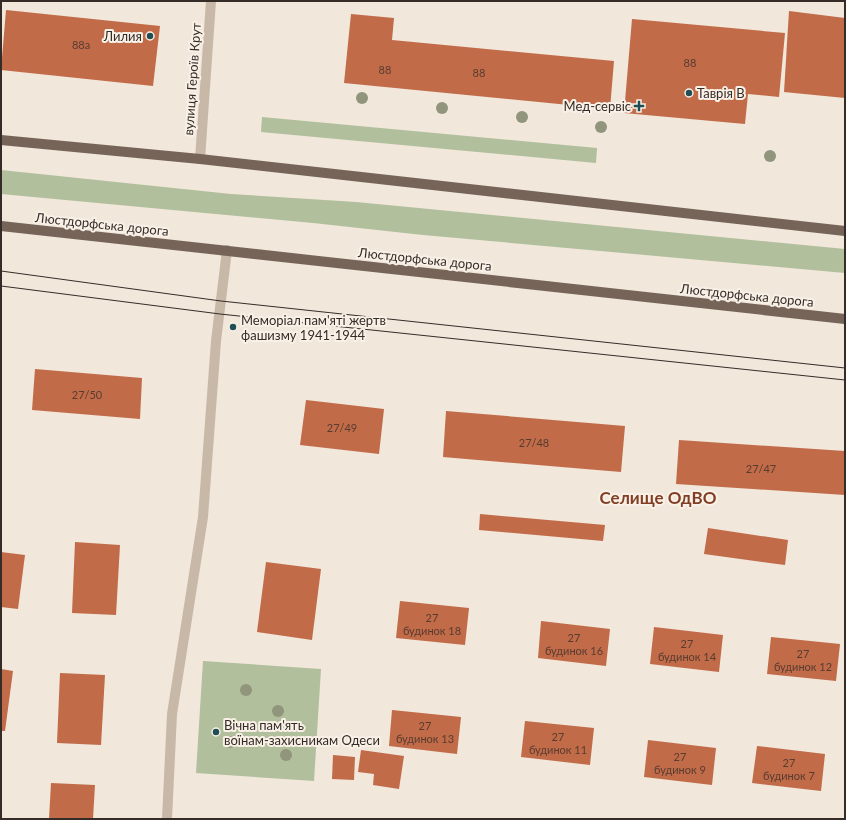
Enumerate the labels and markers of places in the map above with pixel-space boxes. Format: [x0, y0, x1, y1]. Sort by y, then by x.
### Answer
place label: Лилия [103, 28, 142, 44]
marker: Лилия [145, 31, 155, 41]
place label: Таврія В [697, 85, 745, 101]
marker: Таврія В [684, 88, 694, 98]
place label: Мед-сервіс [564, 98, 631, 114]
marker: Мед-сервіс [634, 101, 644, 111]
place label: Меморіал пам'яті жертв фашизму 1941-1944 [241, 312, 386, 343]
marker: Меморіал пам'яті жертв фашизму 1941-1944 [228, 322, 238, 332]
place label: Вічна пам'ять воїнам-захисникам Одеси [224, 717, 380, 748]
marker: Вічна пам'ять воїнам-захисникам Одеси [211, 727, 221, 737]

